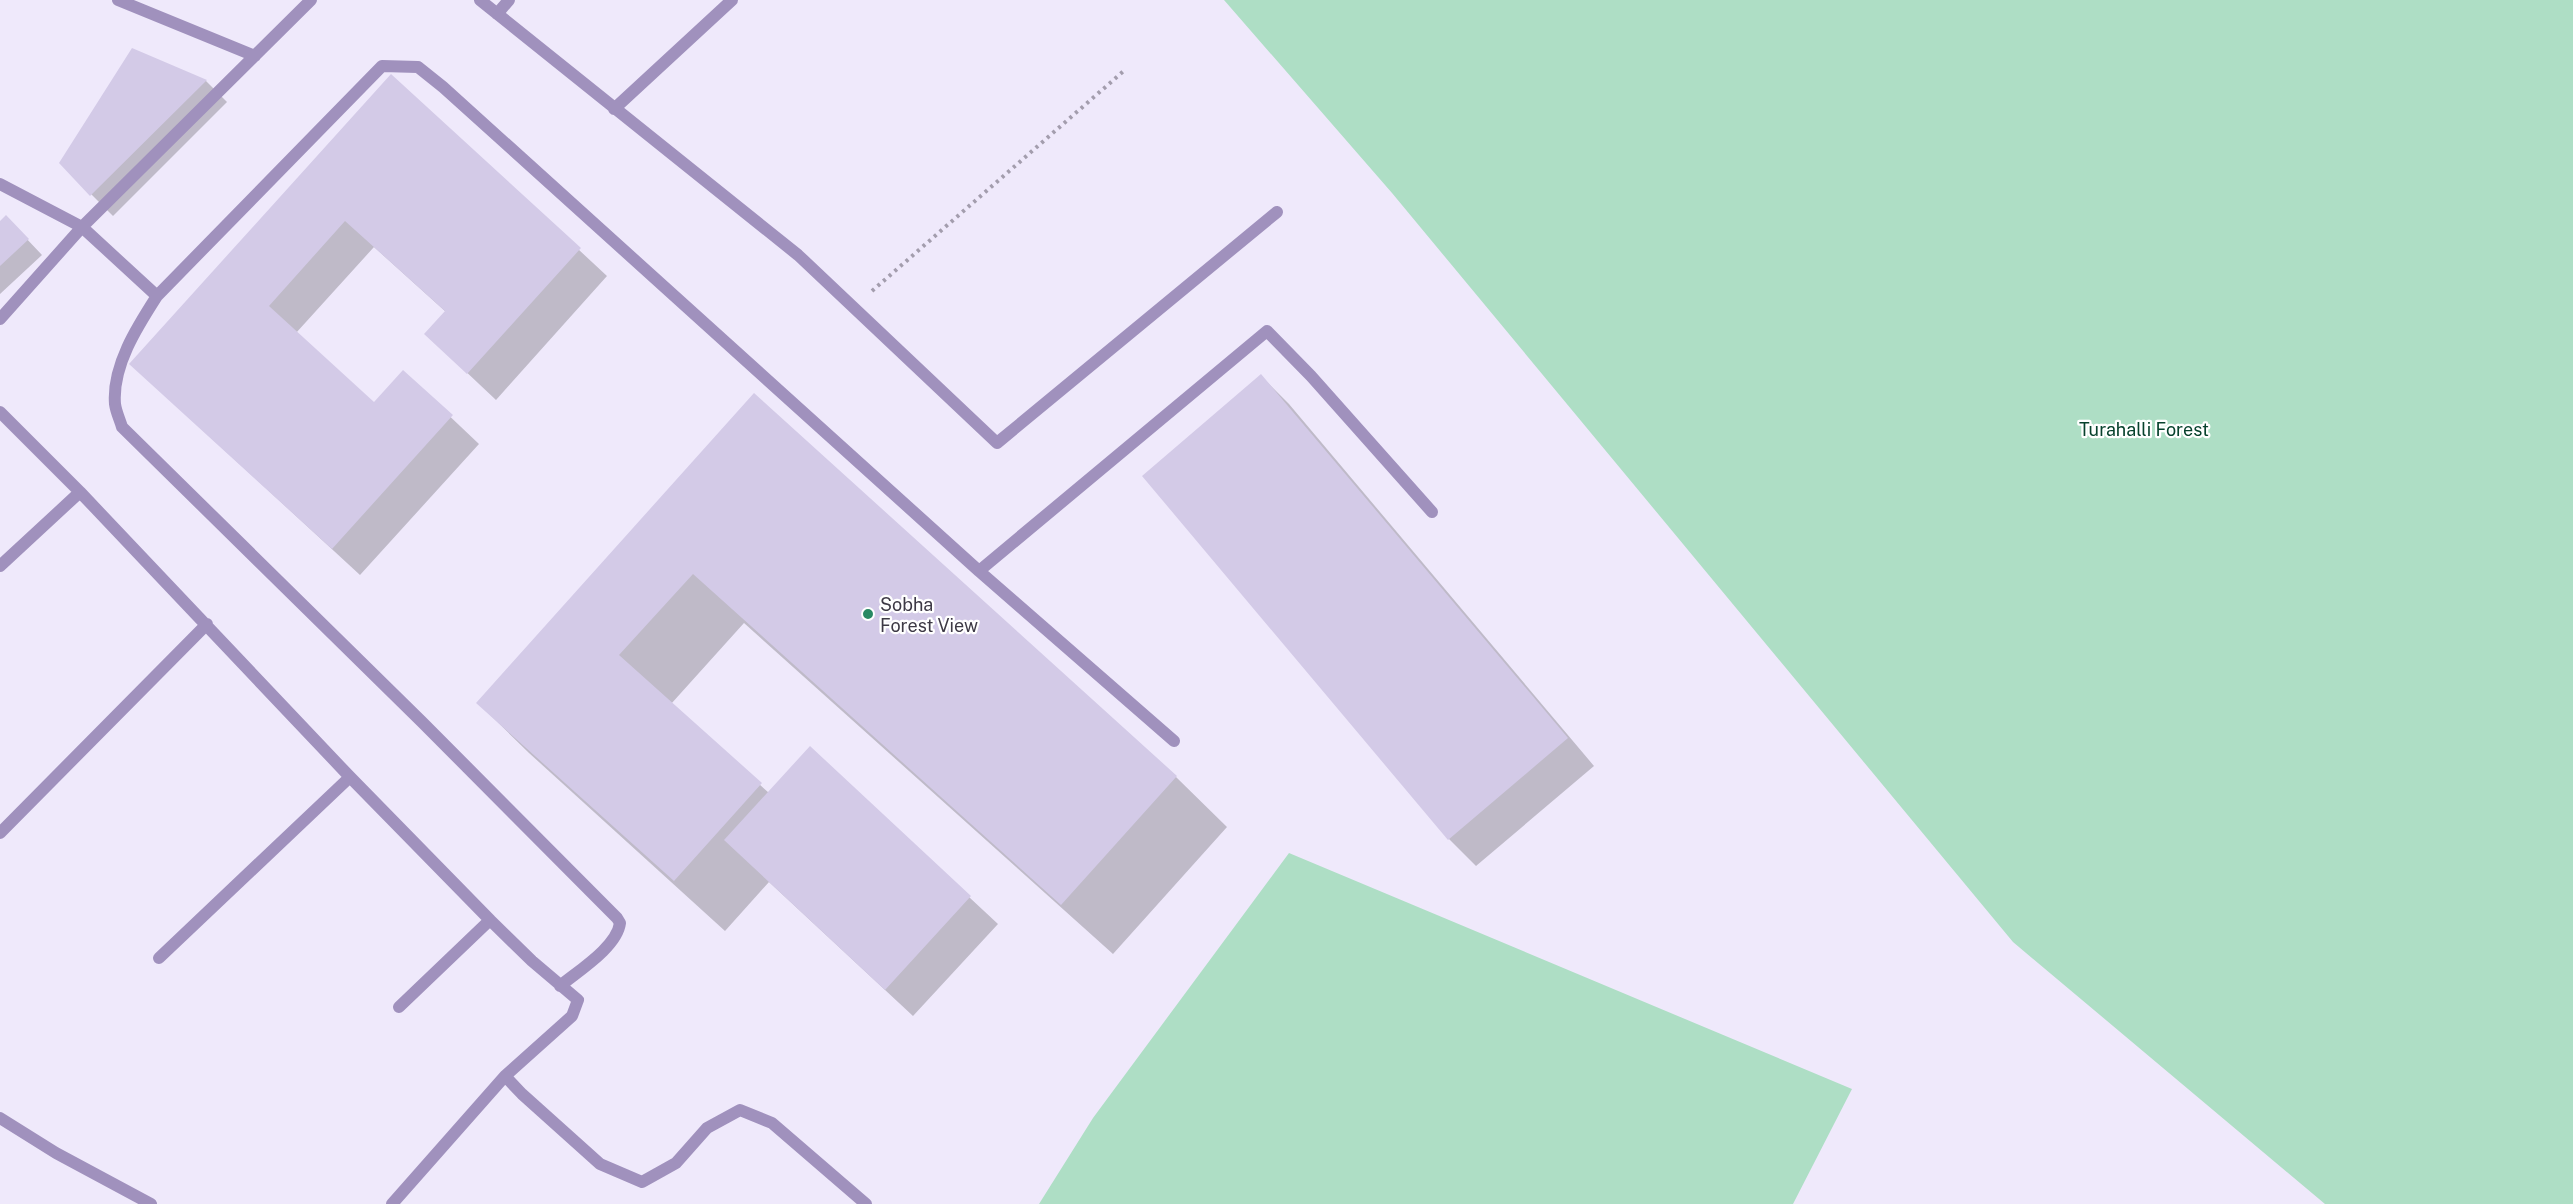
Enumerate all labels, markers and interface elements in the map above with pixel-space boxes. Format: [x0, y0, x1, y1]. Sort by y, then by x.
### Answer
park label: Turahalli Forest [2079, 419, 2209, 440]
place label: Sobha Forest View [880, 594, 978, 636]
marker: Sobha Forest View [861, 607, 875, 621]

